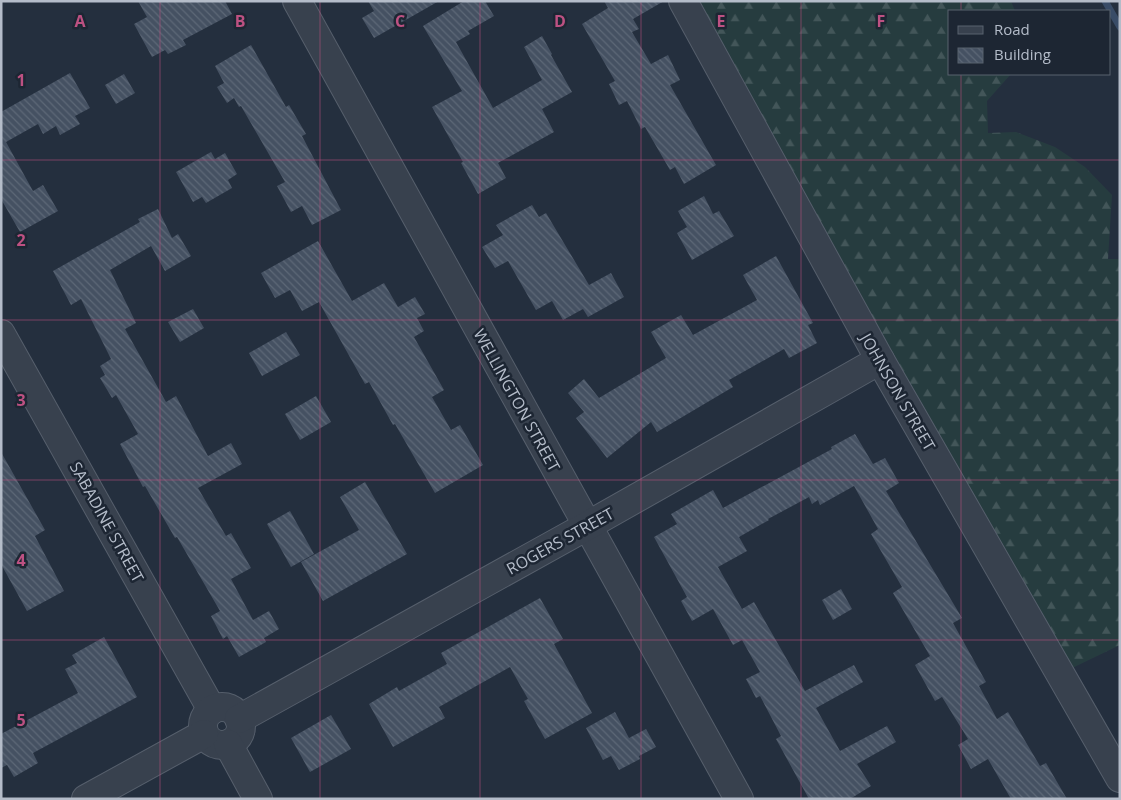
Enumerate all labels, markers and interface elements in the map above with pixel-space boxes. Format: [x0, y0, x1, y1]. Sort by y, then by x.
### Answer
text: A [74, 10, 86, 32]
text: B [235, 10, 245, 32]
text: C [395, 10, 405, 32]
text: D [554, 10, 566, 32]
text: E [717, 10, 726, 32]
text: F [877, 10, 885, 32]
legend [948, 10, 1111, 75]
text: Road [994, 19, 1030, 39]
text: Building [994, 44, 1051, 64]
text: 1 [16, 69, 26, 91]
text: 2 [16, 229, 26, 251]
street label: WELLINGTON STREET [469, 325, 566, 475]
street label: JOHNSON STREET [854, 328, 941, 455]
text: 3 [16, 389, 26, 411]
street label: SABADINE STREET [65, 458, 149, 586]
street label: ROGERS STREET [502, 502, 618, 580]
text: 4 [16, 549, 26, 571]
text: 5 [16, 709, 26, 731]

